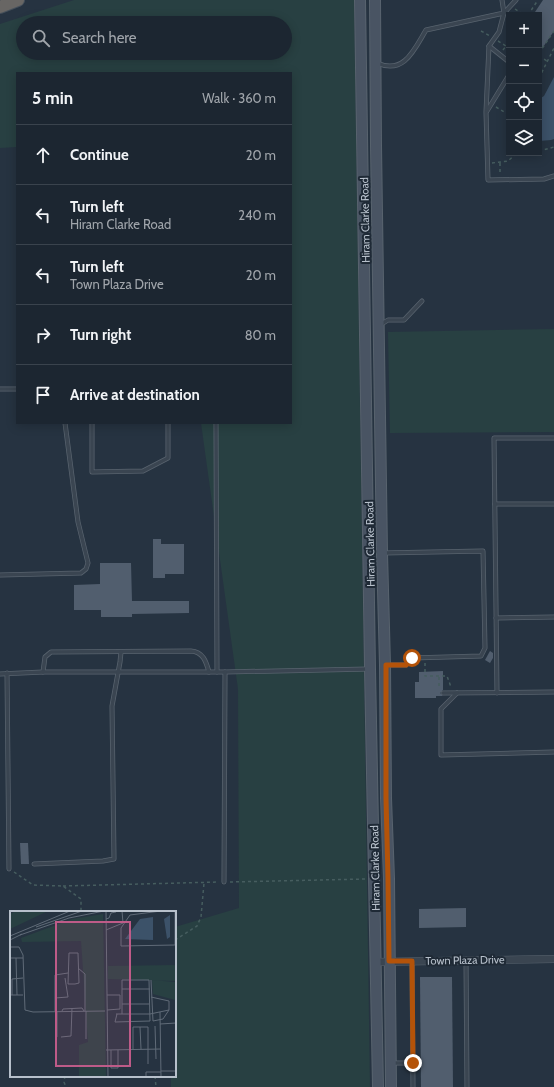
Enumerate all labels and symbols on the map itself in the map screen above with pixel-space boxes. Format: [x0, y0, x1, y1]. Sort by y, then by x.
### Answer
street label: Hiram Clarke Road [357, 177, 373, 263]
street label: Hiram Clarke Road [362, 501, 378, 587]
route start [403, 649, 421, 667]
street label: Hiram Clarke Road [367, 825, 383, 911]
inset map [10, 911, 176, 1077]
street label: Town Plaza Drive [425, 952, 505, 968]
route end [404, 1054, 422, 1072]

